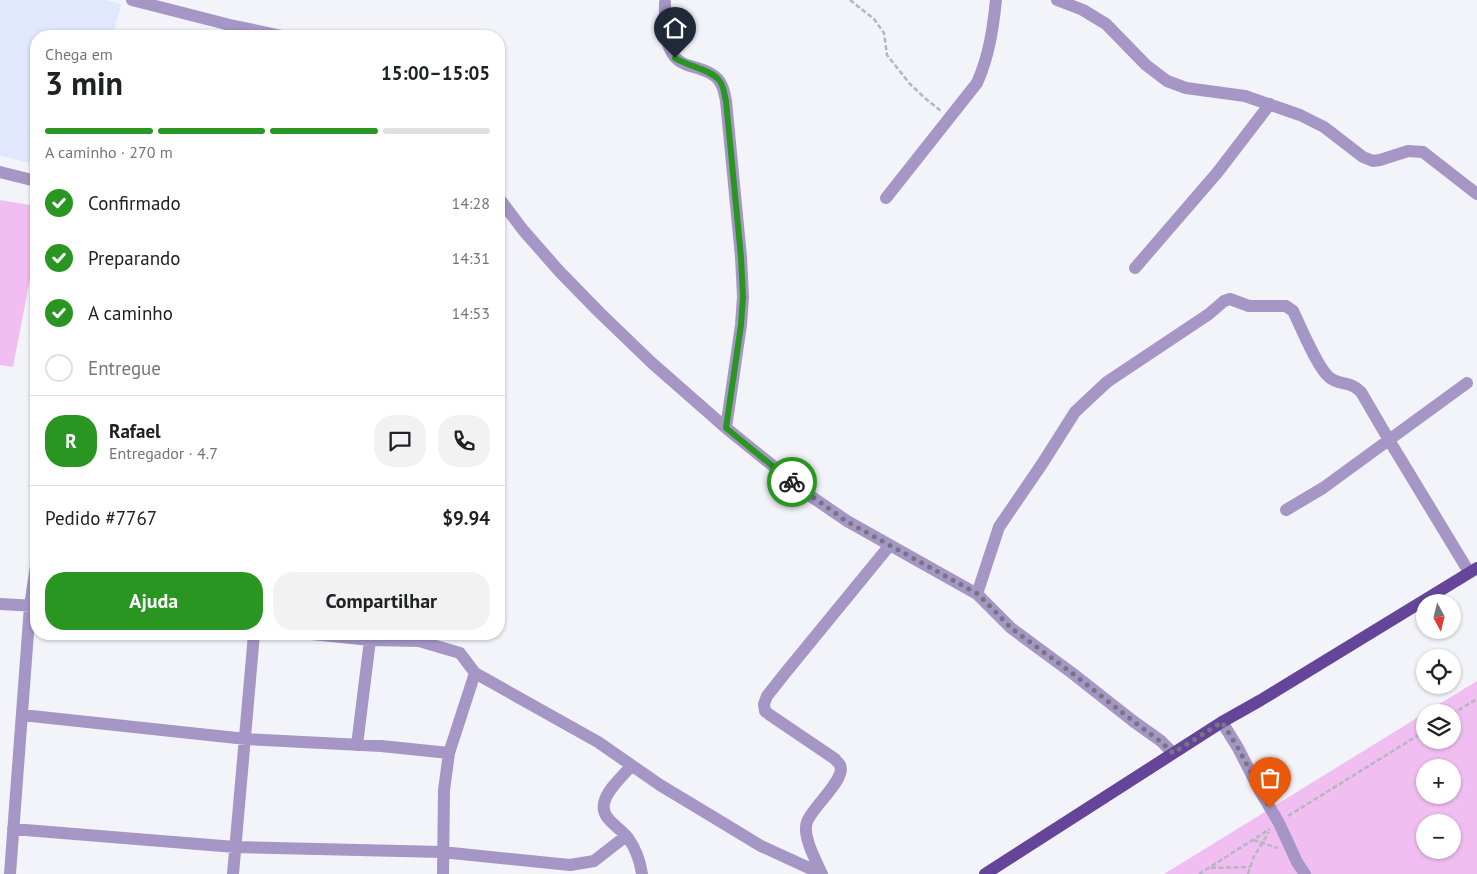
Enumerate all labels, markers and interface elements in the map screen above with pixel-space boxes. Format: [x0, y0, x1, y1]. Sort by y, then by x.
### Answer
pin [654, 7, 696, 58]
icon: home [661, 14, 689, 42]
text: Chega em [45, 44, 113, 64]
text: 15:00–15:05 [381, 61, 490, 85]
text: 3 min [45, 62, 123, 104]
text: A caminho · 270 m [45, 142, 173, 162]
icon: check [45, 189, 73, 217]
text: Confirmado [88, 191, 181, 215]
text: 14:28 [452, 193, 490, 213]
icon: check [45, 244, 73, 272]
text: Preparando [88, 246, 180, 270]
text: 14:31 [452, 248, 490, 268]
icon: check [45, 299, 73, 327]
text: A caminho [88, 301, 173, 325]
text: 14:53 [452, 303, 490, 323]
text: Entregue [88, 356, 161, 380]
button: chat [374, 415, 426, 467]
button: phone [438, 415, 490, 467]
text: Rafael [109, 419, 161, 443]
text: R [65, 429, 77, 453]
text: Entregador · 4.7 [109, 443, 218, 463]
courier [767, 457, 817, 507]
icon: bike [778, 468, 806, 496]
text: Pedido #7767 [45, 506, 157, 530]
text: $9.94 [442, 506, 490, 530]
button: Ajuda [45, 572, 263, 630]
button: Compartilhar [273, 572, 490, 630]
north arrow [1416, 594, 1461, 639]
map controls [1416, 594, 1461, 859]
button: locate [1416, 649, 1461, 694]
button: layers [1416, 704, 1461, 749]
pin [1249, 757, 1291, 808]
button: + [1416, 759, 1461, 804]
icon: bag [1256, 764, 1284, 792]
button: − [1416, 814, 1461, 859]

